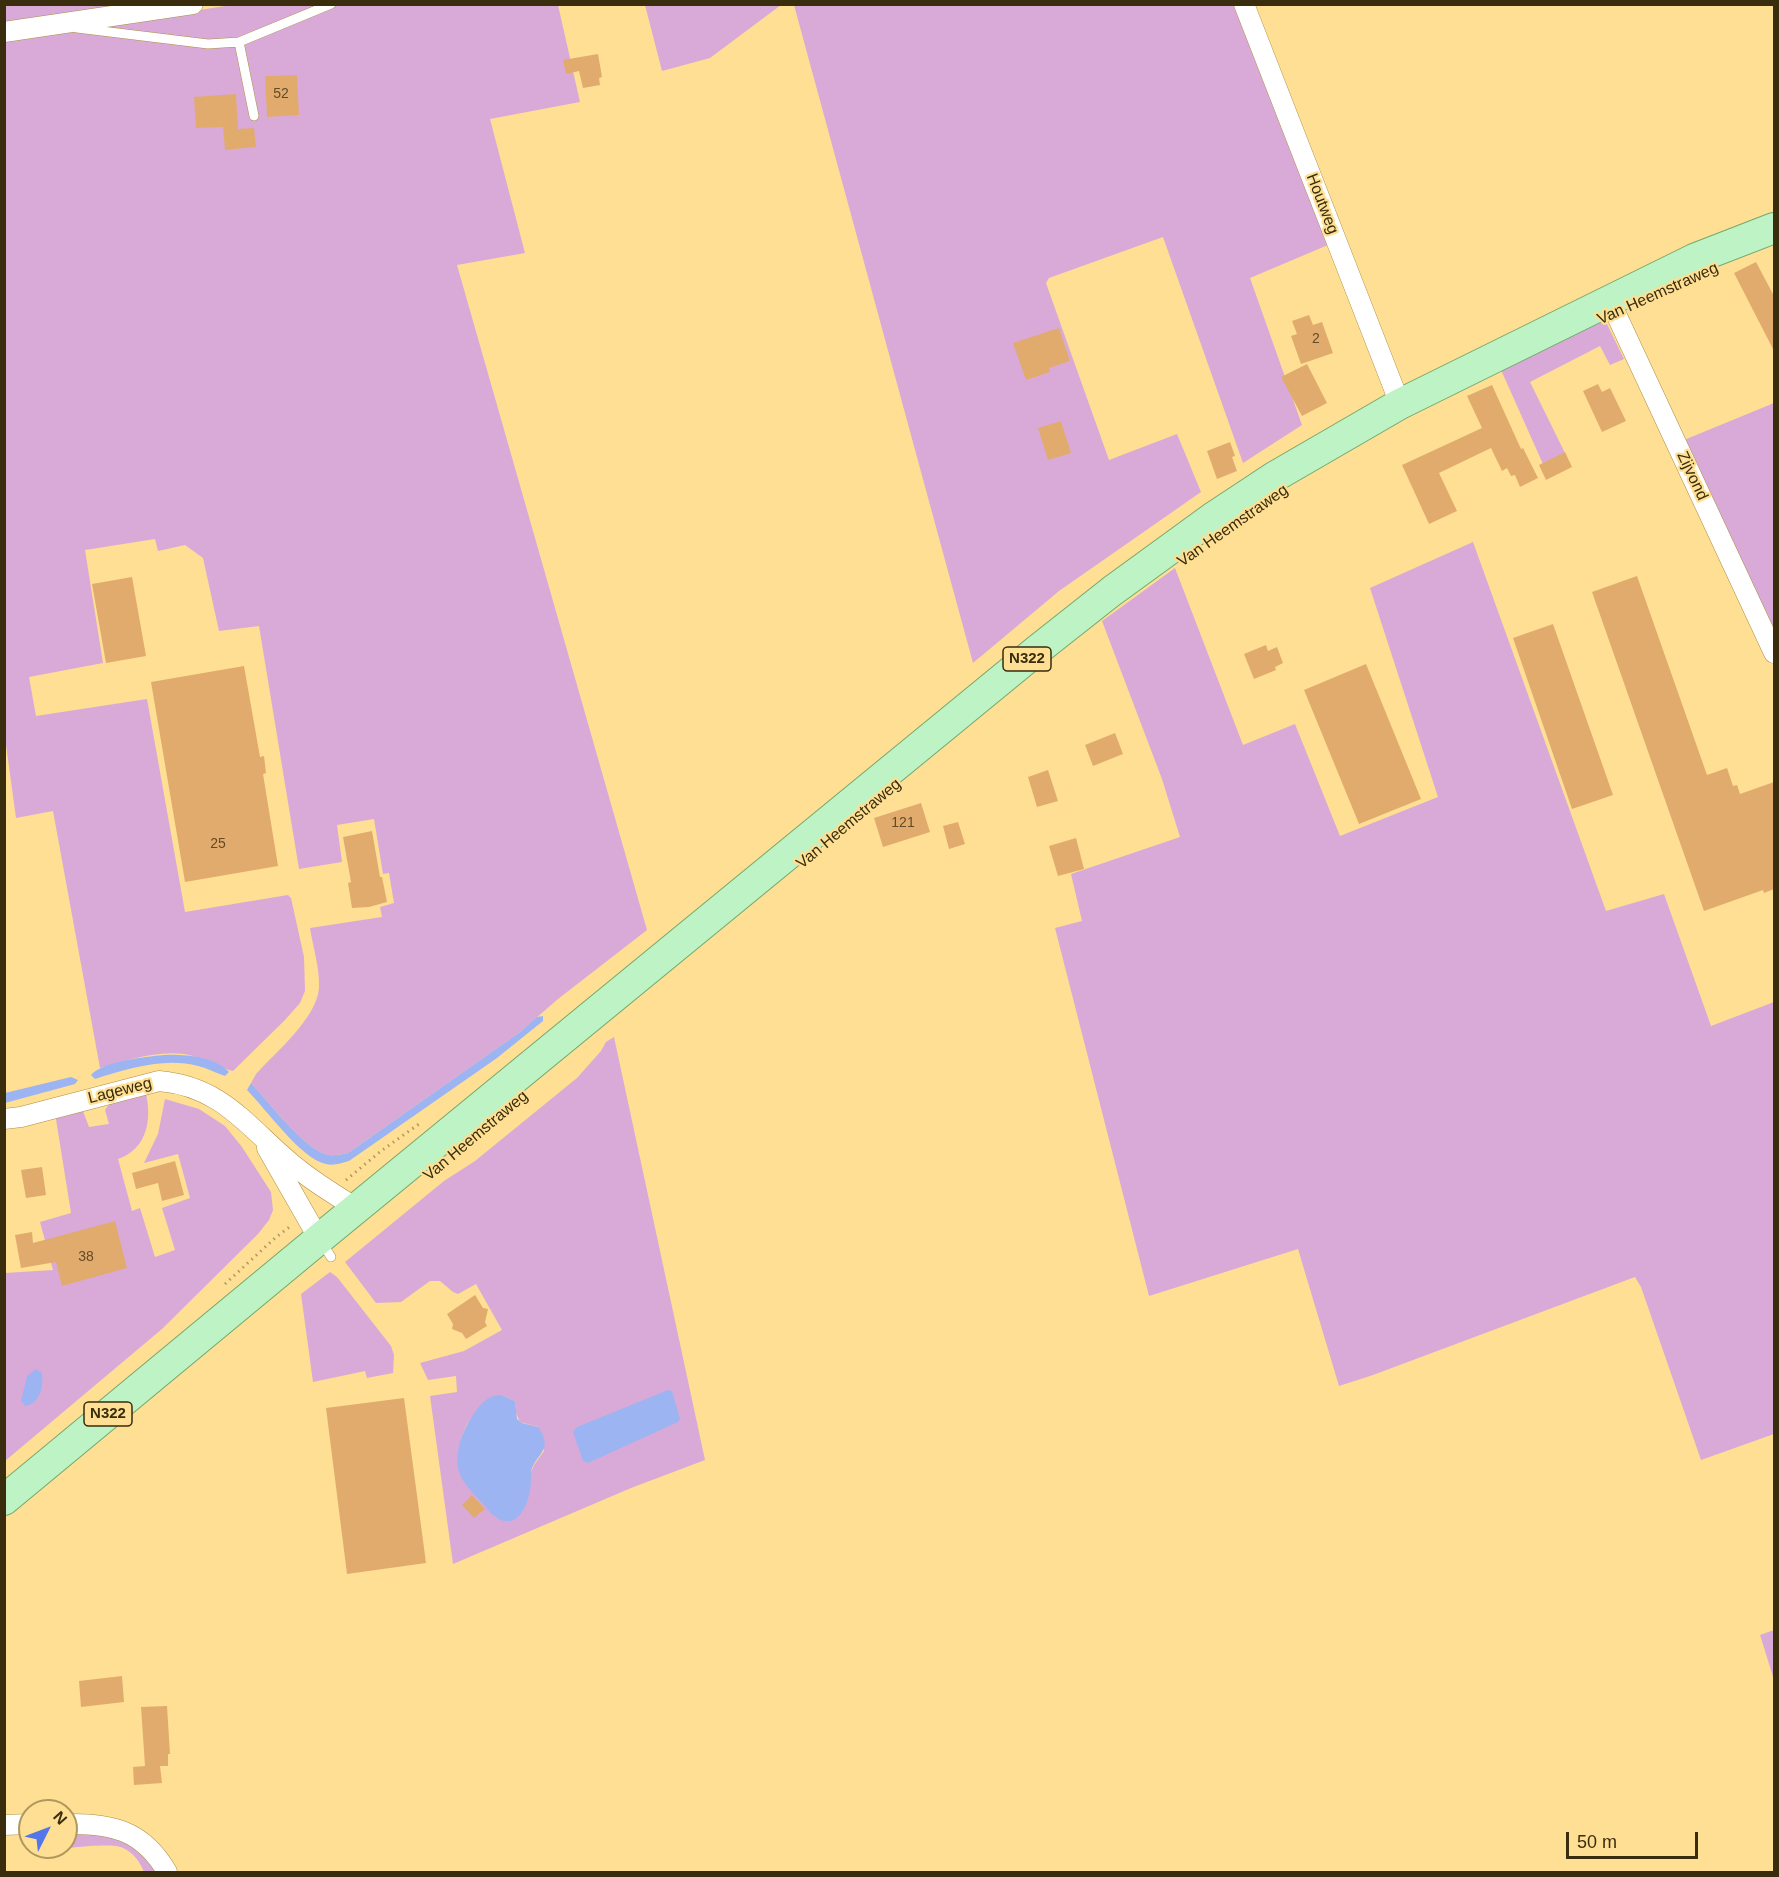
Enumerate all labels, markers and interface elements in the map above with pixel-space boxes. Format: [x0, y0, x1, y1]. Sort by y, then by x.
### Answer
house number: 52 [273, 86, 289, 102]
street label: Houtweg [1302, 171, 1342, 237]
street label: Van Heemstraweg [1595, 259, 1721, 329]
house number: 2 [1312, 331, 1320, 347]
street label: Zijvond [1672, 449, 1712, 503]
street label: Van Heemstraweg [1174, 481, 1292, 571]
road number: N322 [1003, 647, 1051, 671]
street label: Van Heemstraweg [793, 775, 905, 873]
house number: 121 [891, 815, 915, 831]
house number: 25 [210, 836, 226, 852]
street label: Lageweg [86, 1074, 154, 1108]
street label: Van Heemstraweg [420, 1087, 532, 1185]
house number: 38 [78, 1249, 94, 1265]
road number: N322 [84, 1402, 132, 1426]
north arrow [18, 1799, 78, 1859]
text: N [50, 1808, 70, 1828]
scale bar [1569, 1820, 1701, 1858]
text: 50 m [1577, 1832, 1617, 1852]

